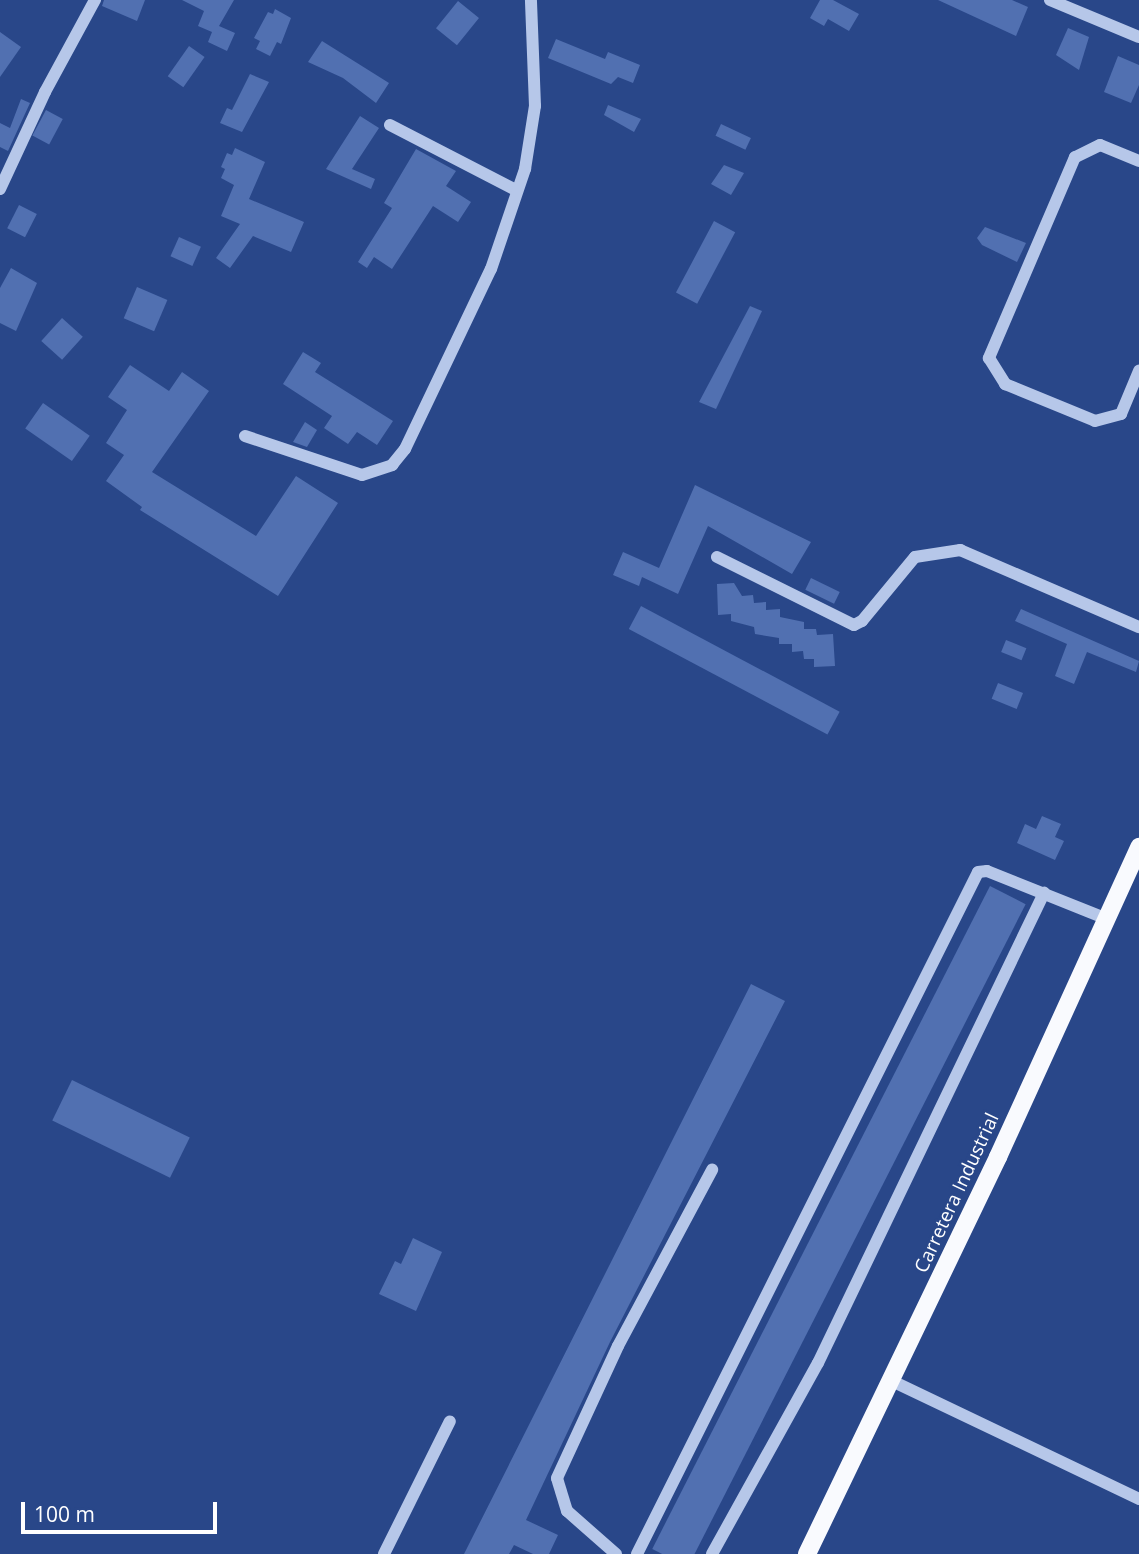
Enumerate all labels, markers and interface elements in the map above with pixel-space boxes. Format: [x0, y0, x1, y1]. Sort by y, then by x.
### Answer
street label: Carretera Industrial [910, 1110, 1004, 1276]
scale bar [24, 1488, 220, 1532]
text: 100 m [34, 1500, 95, 1528]

